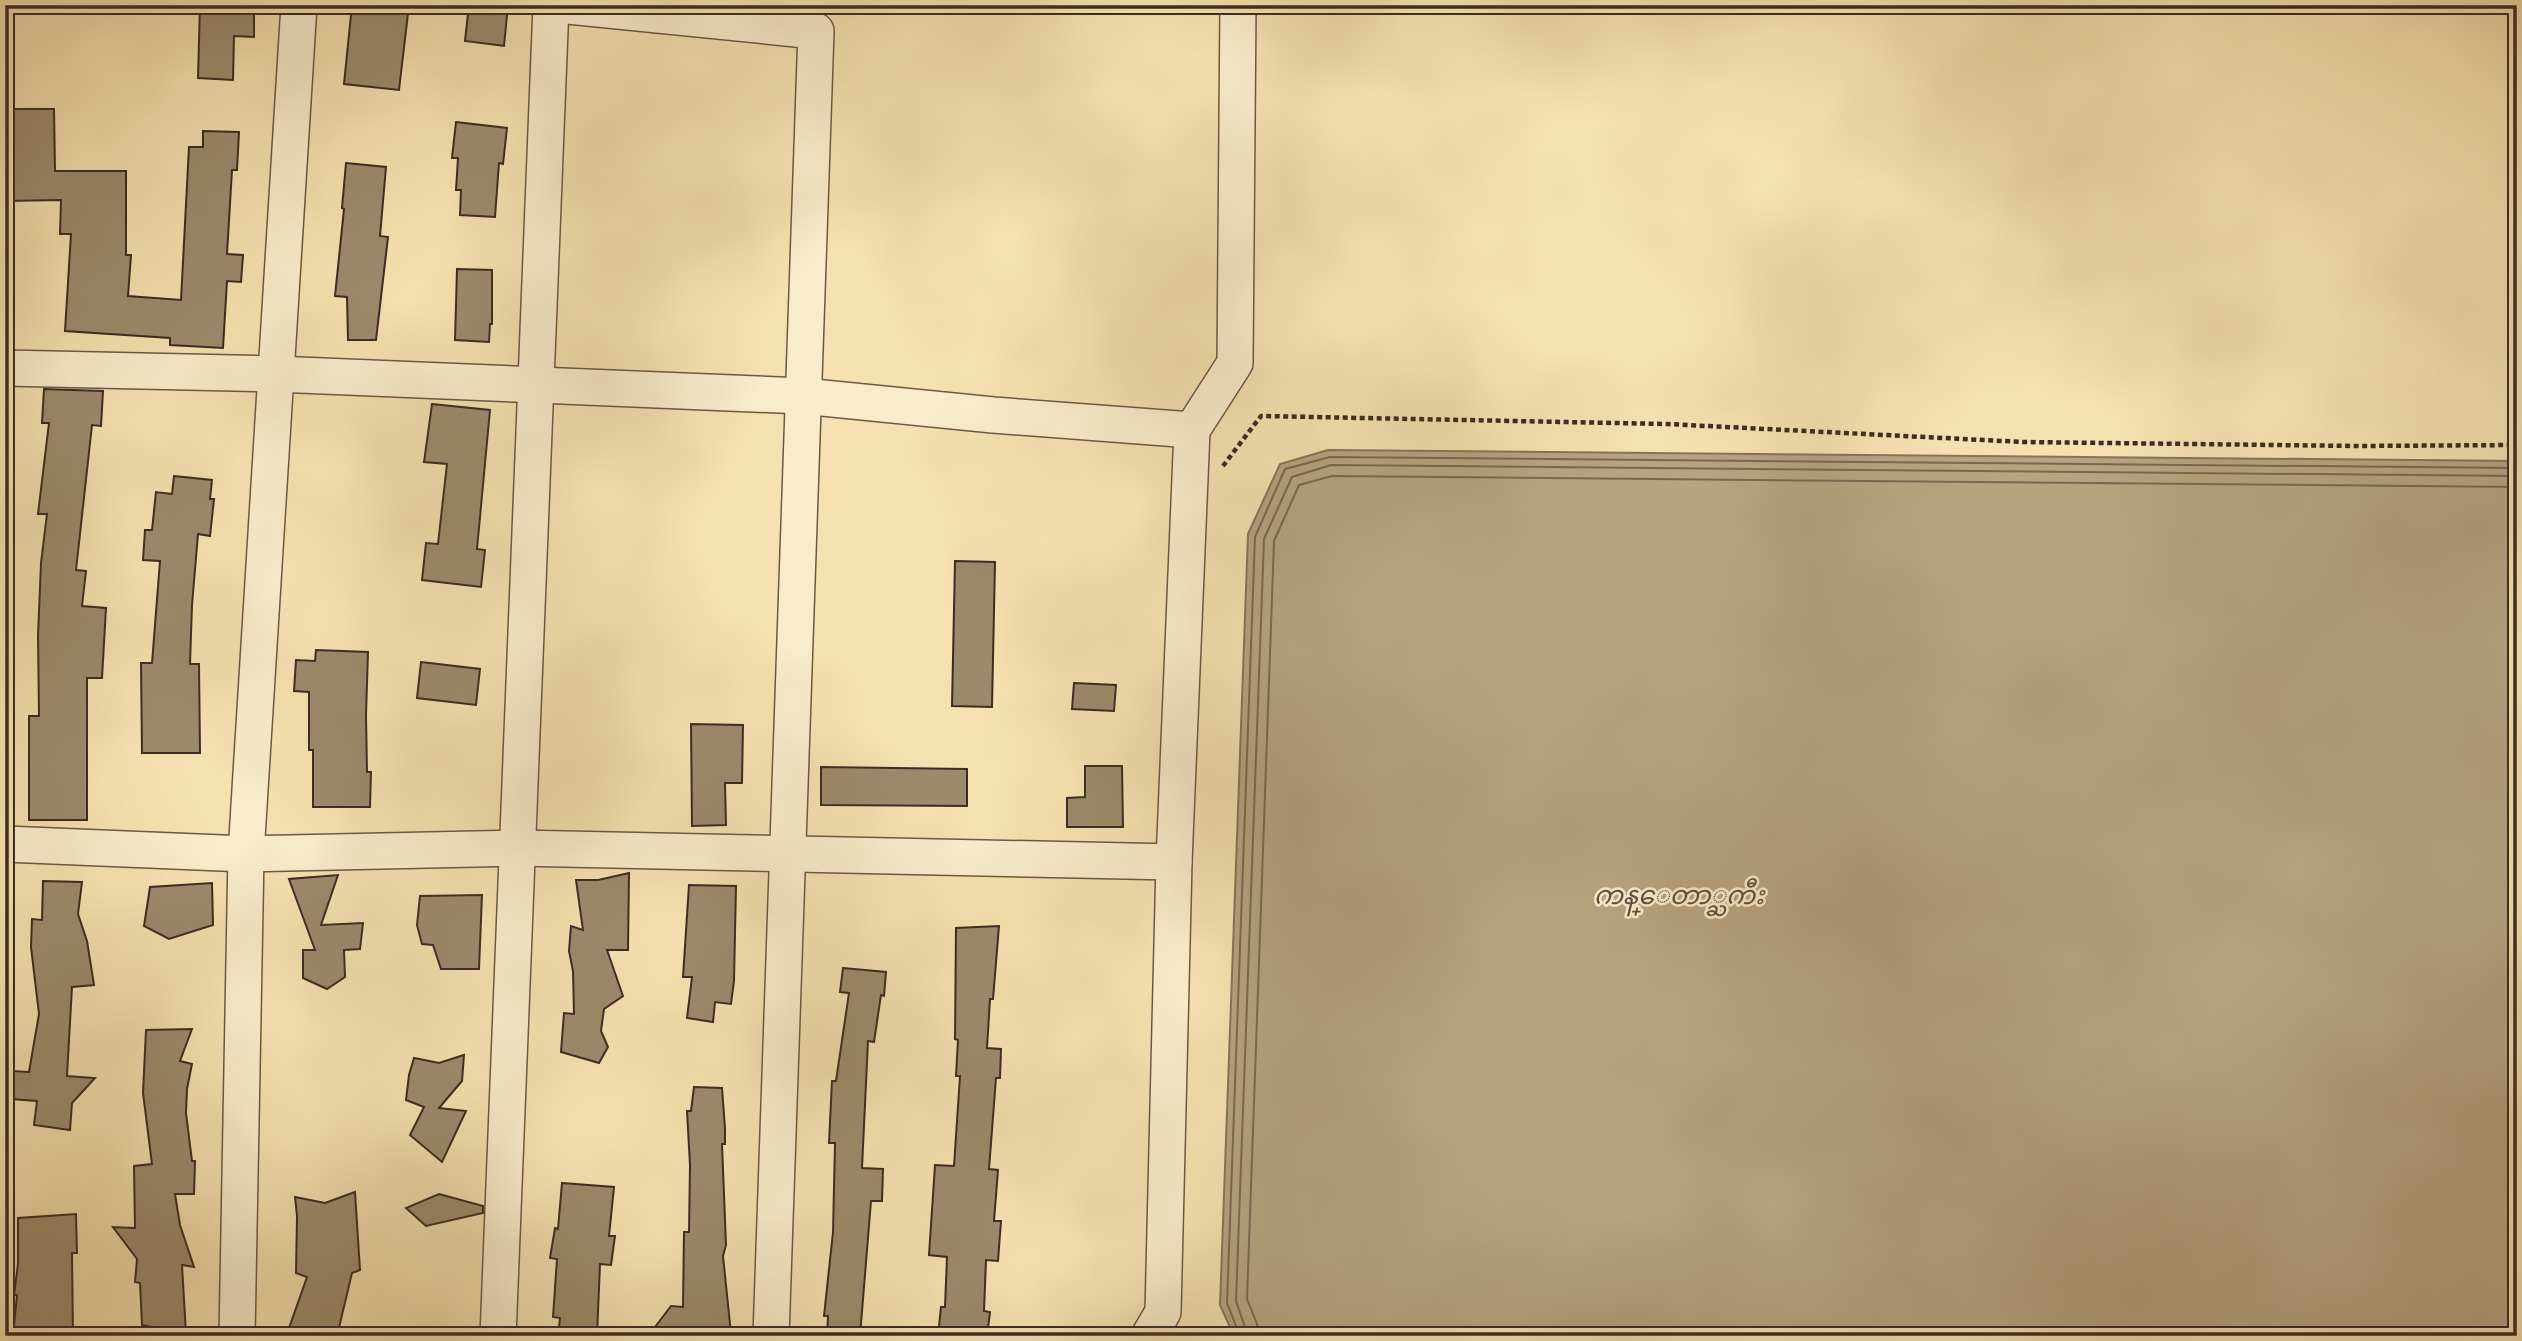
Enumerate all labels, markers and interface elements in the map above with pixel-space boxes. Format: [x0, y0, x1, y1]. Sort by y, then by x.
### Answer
water label: ကန္ေတာ္ႀကီး [1594, 877, 1766, 917]

